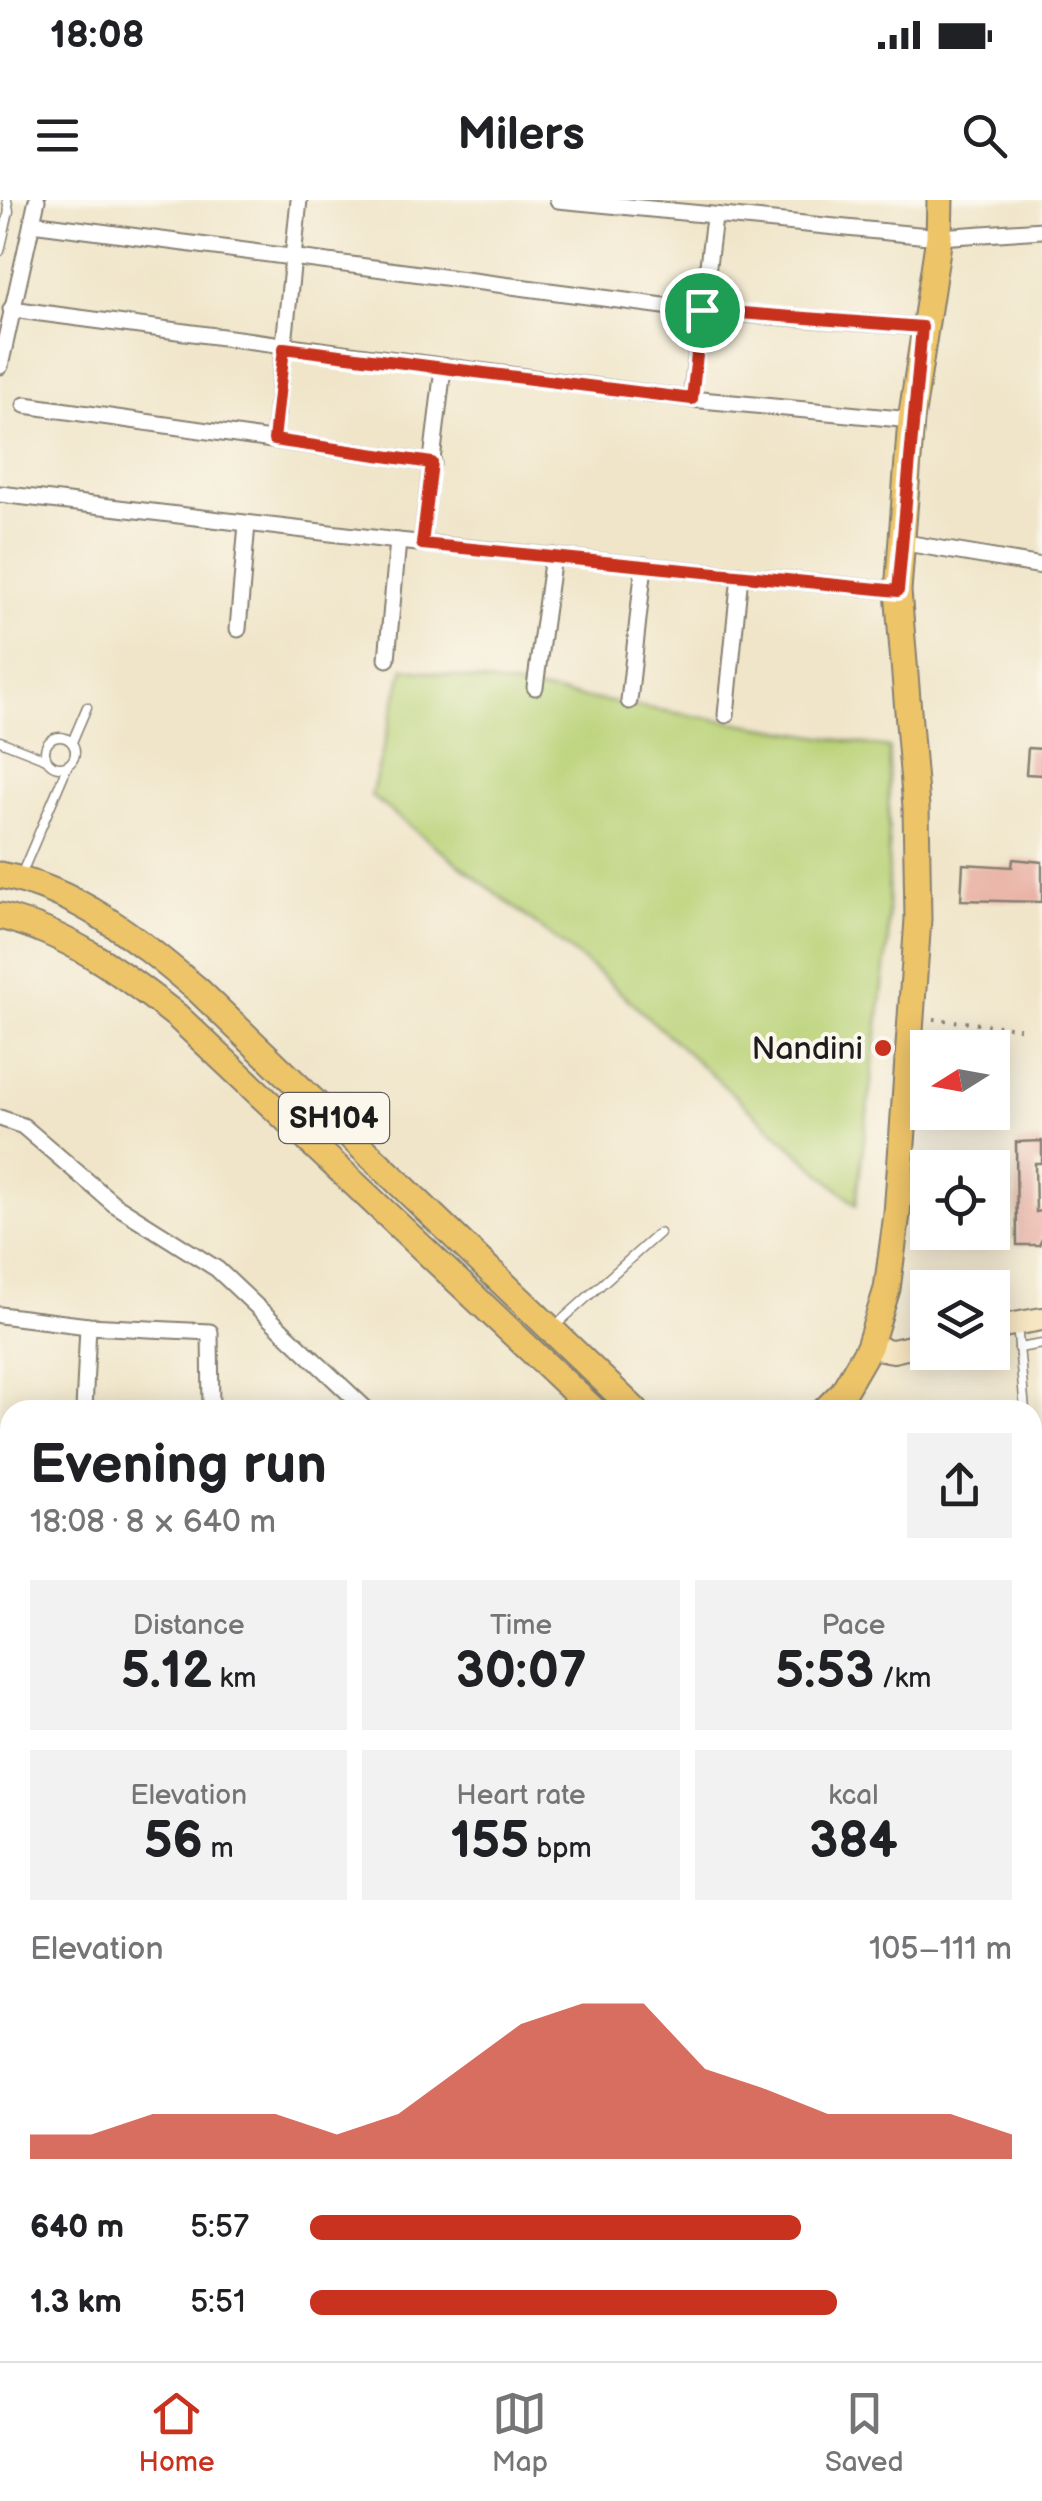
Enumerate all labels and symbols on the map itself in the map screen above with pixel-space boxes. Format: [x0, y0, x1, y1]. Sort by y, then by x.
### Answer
pin [660, 268, 745, 353]
place label: Nandini [751, 1030, 863, 1069]
north arrow [910, 1030, 1010, 1130]
marker: Nandini [872, 1037, 894, 1059]
road number: SH104 [279, 1093, 389, 1143]

